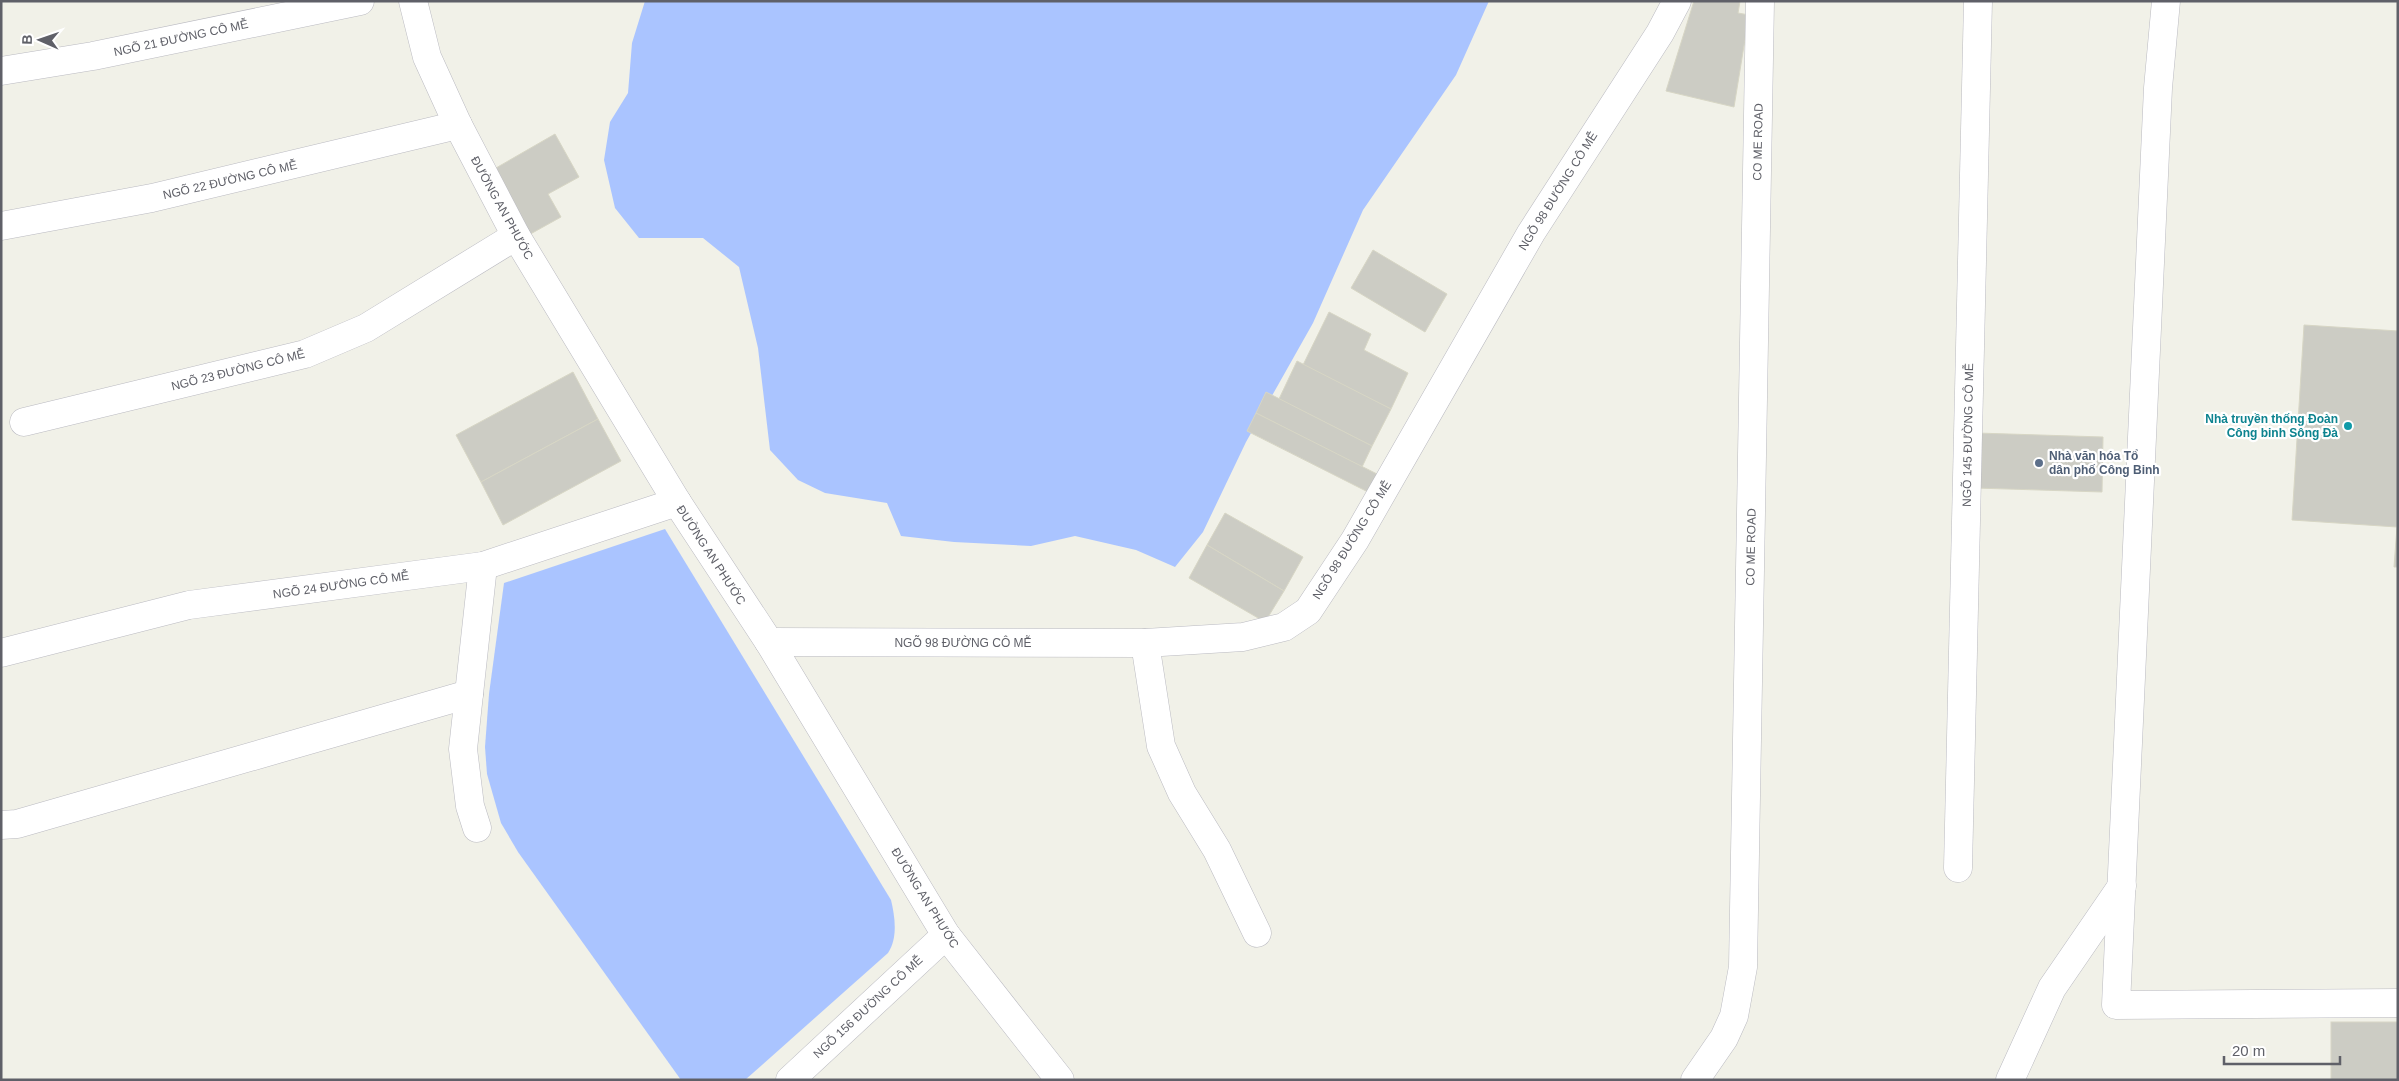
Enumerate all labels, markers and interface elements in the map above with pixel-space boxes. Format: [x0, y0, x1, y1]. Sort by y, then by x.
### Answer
north arrow [15, 15, 65, 65]
street label: NGÕ 21 ĐƯỜNG CÔ MỄ [112, 16, 250, 59]
text: B [19, 34, 35, 45]
street label: CO ME ROAD [1750, 103, 1766, 181]
street label: NGÕ 98 ĐƯỜNG CÔ MỄ [1515, 129, 1600, 253]
street label: ĐƯỜNG AN PHƯỚC [468, 153, 537, 262]
street label: NGÕ 22 ĐƯỜNG CÔ MỄ [161, 157, 298, 202]
street label: NGÕ 23 ĐƯỜNG CÔ MỄ [169, 346, 306, 393]
street label: NGÕ 145 ĐƯỜNG CÔ MỄ [1959, 363, 1976, 507]
place label: Nhà truyền thống Đoàn Công binh Sông Đà [2205, 412, 2338, 440]
marker: Nhà truyền thống Đoàn Công binh Sông Đà [2342, 420, 2354, 432]
place label: Nhà văn hóa Tổ dân phố Công Binh [2049, 449, 2160, 477]
marker: Nhà văn hóa Tổ dân phố Công Binh [2033, 457, 2045, 469]
street label: NGÕ 98 ĐƯỜNG CÔ MỄ [1309, 478, 1394, 602]
street label: ĐƯỜNG AN PHƯỚC [674, 502, 749, 608]
street label: CO ME ROAD [1743, 508, 1759, 586]
street label: NGÕ 24 ĐƯỜNG CÔ MỄ [272, 568, 410, 601]
street label: NGÕ 98 ĐƯỜNG CÔ MỄ [894, 635, 1032, 650]
street label: ĐƯỜNG AN PHƯỚC [888, 845, 963, 951]
street label: NGÕ 156 ĐƯỜNG CÔ MỄ [810, 952, 925, 1061]
scale bar [2224, 1034, 2340, 1066]
text: 20 m [2232, 1042, 2265, 1059]

